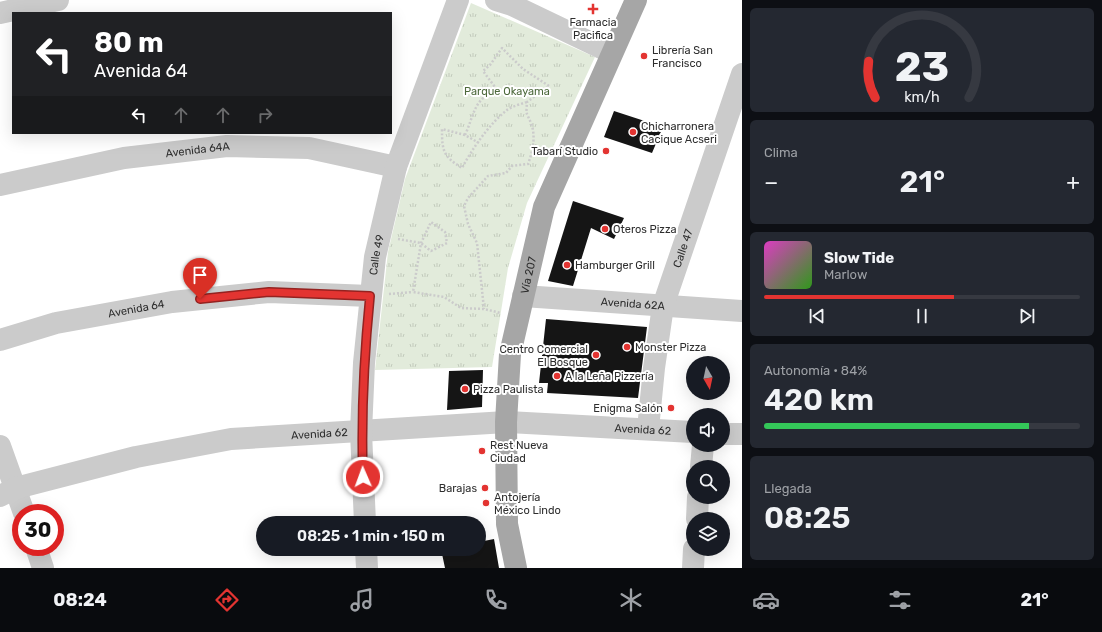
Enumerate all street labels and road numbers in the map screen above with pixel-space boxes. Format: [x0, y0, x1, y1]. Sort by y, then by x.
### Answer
street label: Avenida 64A [165, 140, 231, 160]
street label: Calle 47 [671, 227, 696, 269]
street label: Calle 49 [367, 233, 387, 276]
street label: Vía 207 [518, 255, 539, 295]
street label: Avenida 62A [600, 295, 666, 313]
street label: Avenida 64 [107, 297, 166, 320]
street label: Avenida 62 [614, 422, 671, 438]
street label: Avenida 62 [291, 426, 348, 442]

